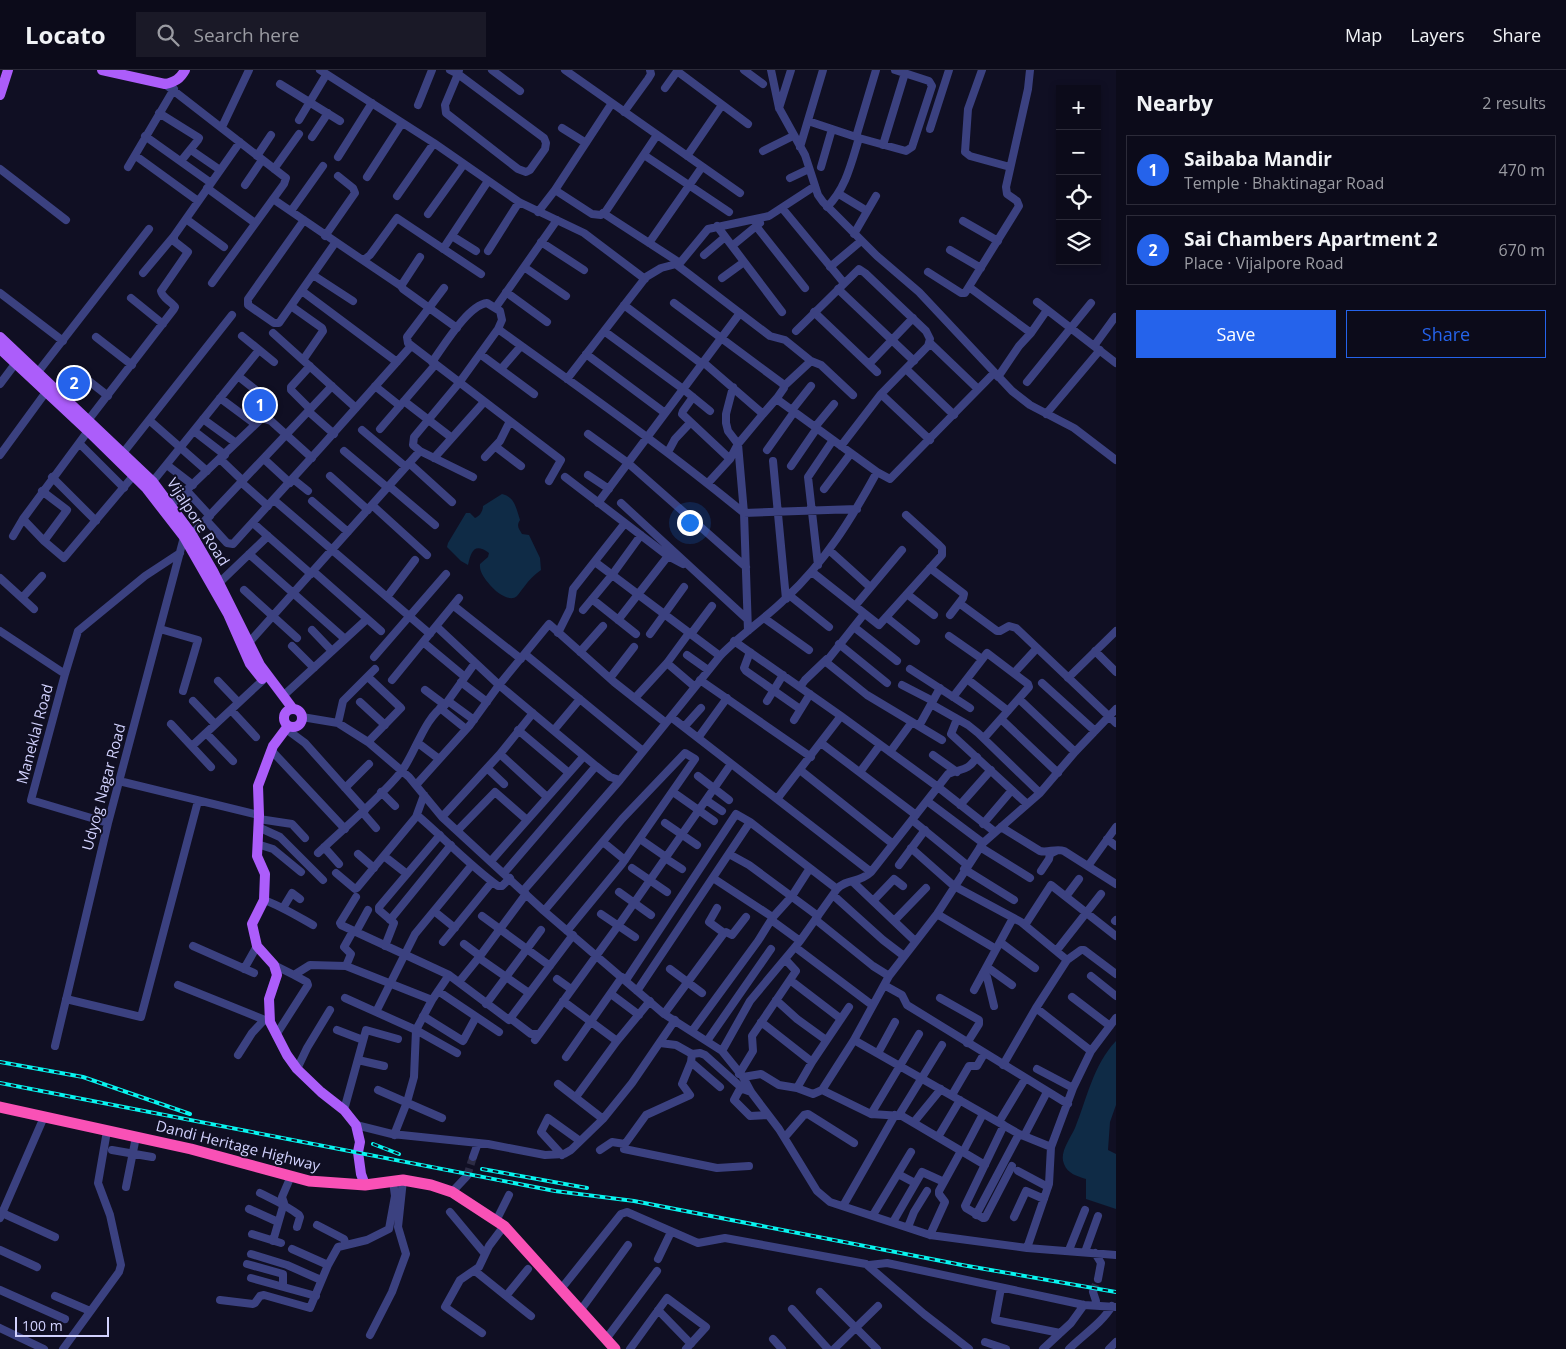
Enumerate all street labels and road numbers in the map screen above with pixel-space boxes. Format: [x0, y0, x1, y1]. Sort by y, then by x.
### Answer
street label: Vijalpore Road [163, 474, 235, 569]
street label: Maneklal Road [11, 681, 57, 786]
street label: Udyog Nagar Road [76, 721, 130, 852]
street label: Dandi Heritage Highway [154, 1115, 323, 1175]

